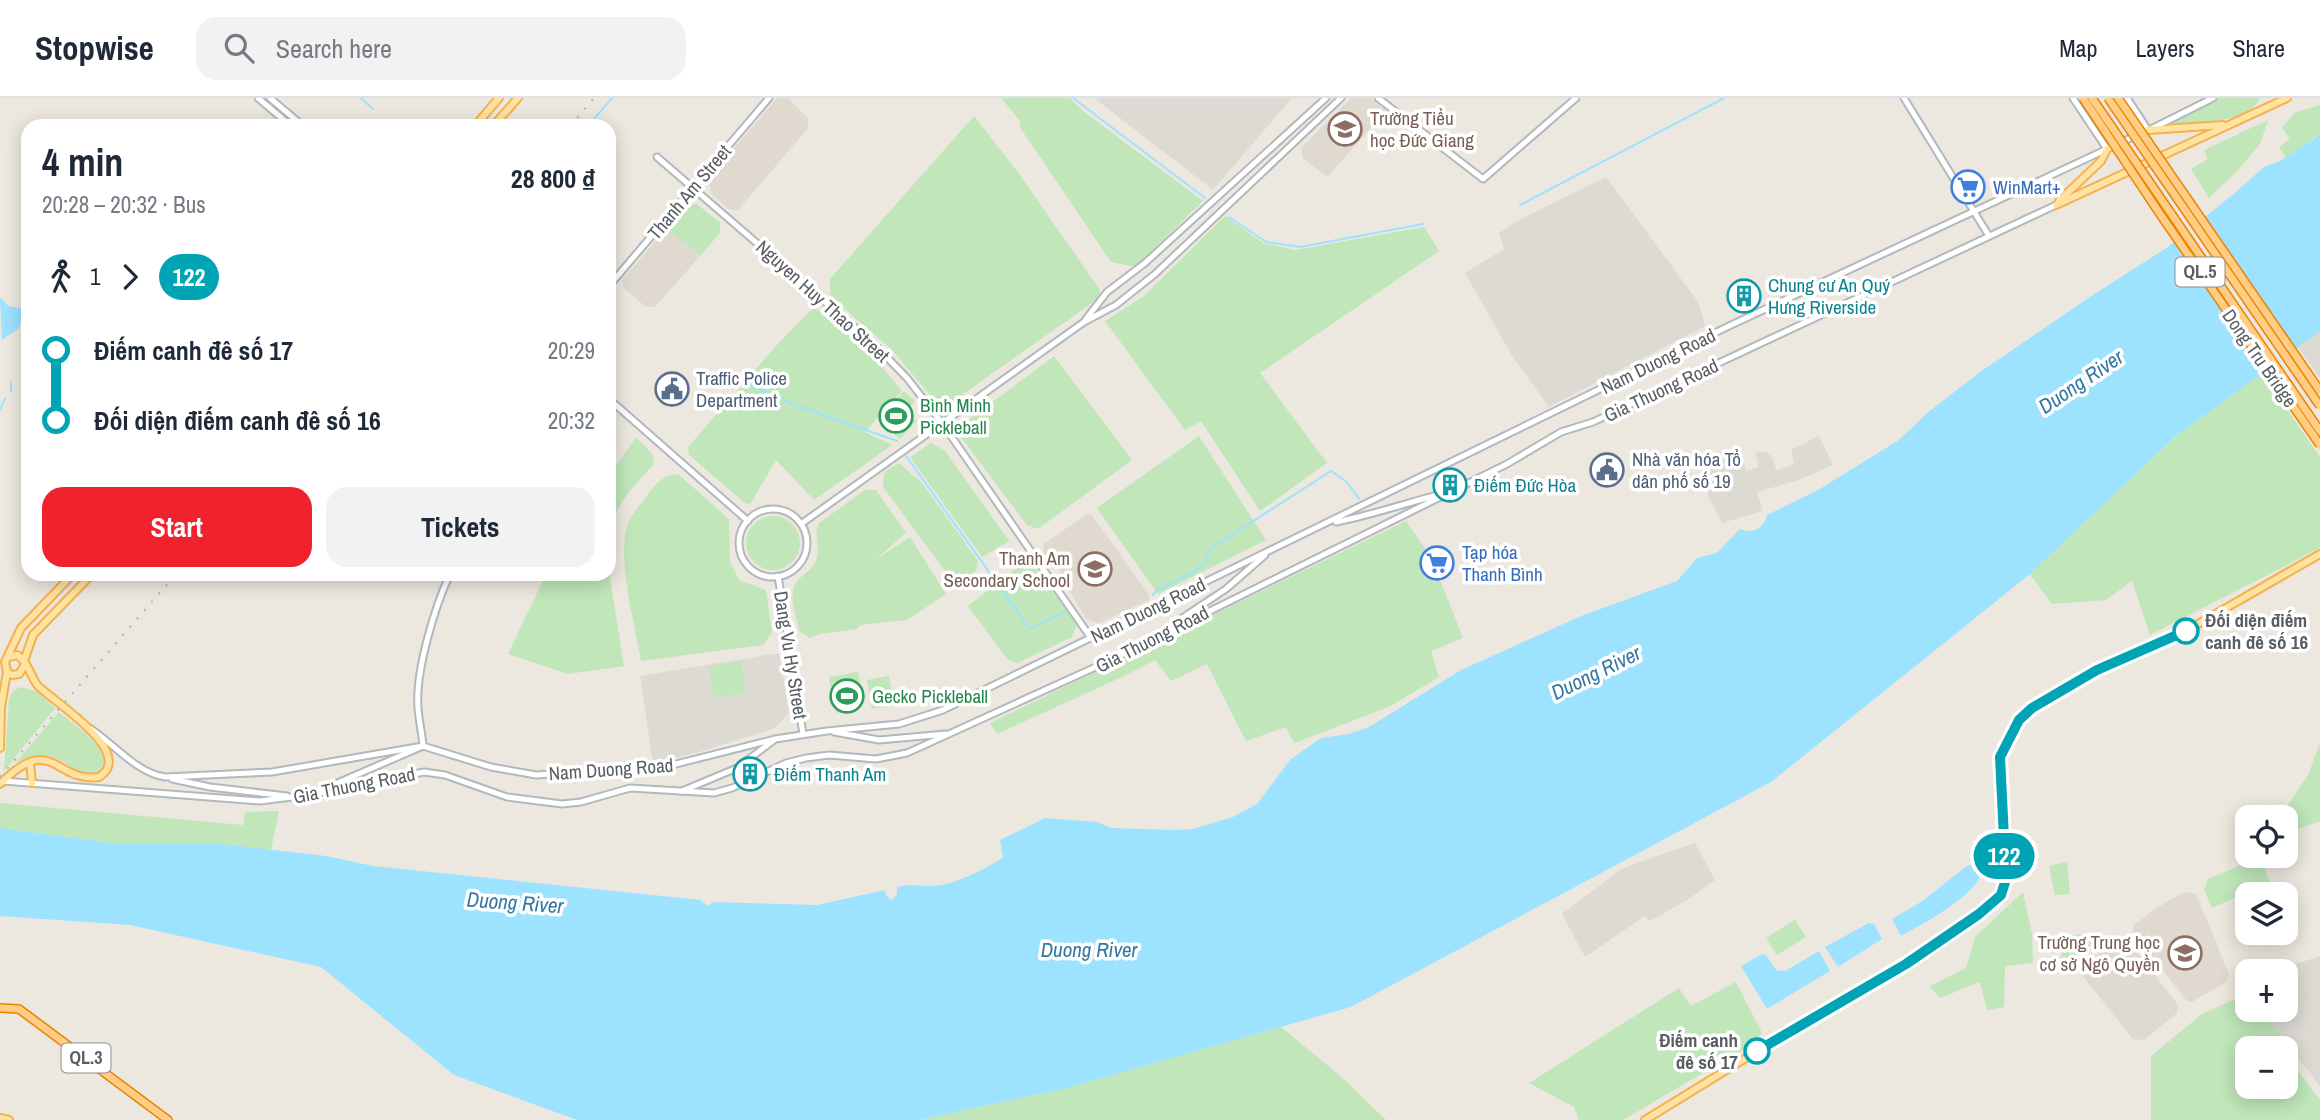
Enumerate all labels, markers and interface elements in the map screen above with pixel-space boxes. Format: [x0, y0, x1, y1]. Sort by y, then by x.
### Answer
search box [196, 17, 686, 80]
text: Stopwise [35, 26, 154, 70]
icon: search [220, 29, 258, 67]
text: Search here [276, 31, 392, 66]
text: Map [2059, 32, 2097, 64]
text: Layers [2135, 32, 2194, 64]
text: Share [2232, 32, 2285, 64]
place label: Trường Tiểu học Đức Giang [1370, 105, 1474, 153]
school or university icon: Trường Tiểu học Đức Giang [1326, 110, 1364, 148]
text: 4 min [42, 137, 123, 188]
street label: Thanh Am Street [641, 138, 737, 245]
text: 28 800 ₫ [511, 161, 595, 196]
supermarket icon: WinMart+ [1949, 168, 1987, 206]
place label: WinMart+ [1993, 174, 2061, 200]
text: 20:28 – 20:32 · Bus [42, 189, 206, 220]
street label: Nguyen Huy Thao Street [751, 234, 896, 368]
icon: walk [42, 258, 80, 296]
icon: forward [111, 258, 149, 296]
road number: QL.5 [2176, 258, 2224, 286]
text: 1 [90, 261, 101, 292]
text: 122 [173, 261, 205, 293]
place label: Chung cư An Quý Hưng Riverside [1768, 272, 1890, 320]
building icon: Chung cư An Quý Hưng Riverside [1725, 277, 1763, 315]
street label: Dong Tru Bridge [2217, 304, 2303, 412]
street label: Nam Duong Road [1596, 322, 1720, 400]
text: Điếm canh đê số 17 [94, 333, 293, 368]
text: 20:29 [548, 335, 595, 366]
water label: Duong River [2033, 342, 2130, 421]
street label: Gia Thuong Road [1599, 352, 1723, 428]
place label: Traffic Police Department [696, 365, 787, 413]
public building icon: Traffic Police Department [653, 370, 691, 408]
place label: Bình Minh Pickleball [920, 392, 991, 440]
sports icon: Bình Minh Pickleball [877, 397, 915, 435]
text: Đối diện điếm canh đê số 16 [94, 403, 381, 438]
text: 20:32 [548, 405, 595, 436]
place label: Nhà văn hóa Tổ dân phố số 19 [1632, 446, 1741, 494]
public building icon: Nhà văn hóa Tổ dân phố số 19 [1588, 451, 1626, 489]
building icon: Điếm Đức Hòa [1431, 466, 1469, 504]
place label: Điếm Đức Hòa [1474, 472, 1576, 498]
button: Start [42, 487, 312, 567]
button: Tickets [326, 487, 595, 567]
place label: Tạp hóa Thanh Bình [1462, 539, 1543, 587]
supermarket icon: Tạp hóa Thanh Bình [1418, 544, 1456, 582]
place label: Thanh Am Secondary School [944, 545, 1070, 593]
school or university icon: Thanh Am Secondary School [1076, 550, 1114, 588]
street label: Nam Duong Road [1086, 571, 1210, 649]
street label: Dang Vu Hy Street [768, 589, 814, 722]
street label: Gia Thuong Road [1091, 599, 1213, 679]
place label: Đối diện điếm canh đê số 16 [2205, 607, 2308, 655]
marker: Đối diện điếm canh đê số 16 [2173, 618, 2199, 644]
water label: Duong River [1546, 638, 1647, 707]
sports icon: Gecko Pickleball [828, 677, 866, 715]
place label: Gecko Pickleball [872, 683, 988, 709]
street label: Nam Duong Road [548, 752, 674, 786]
building icon: Điếm Thanh Am [731, 755, 769, 793]
street label: Gia Thuong Road [291, 760, 417, 810]
place label: Điếm Thanh Am [774, 761, 886, 787]
map controls [2235, 805, 2298, 1099]
button: locate [2235, 805, 2298, 868]
line badge: 122 [1964, 833, 2044, 879]
text: 122 [1988, 840, 2020, 872]
button: layers [2235, 882, 2298, 945]
water label: Duong River [466, 885, 566, 920]
place label: Trường Trung học cơ sở Ngô Quyền [2038, 929, 2160, 977]
school or university icon: Trường Trung học cơ sở Ngô Quyền [2166, 934, 2204, 972]
water label: Duong River [1041, 935, 1139, 964]
button: + [2235, 959, 2298, 1022]
place label: Điếm canh đê số 17 [1659, 1027, 1738, 1075]
button: − [2235, 1036, 2298, 1099]
marker: Điếm canh đê số 17 [1744, 1038, 1770, 1064]
road number: QL.3 [62, 1043, 110, 1072]

